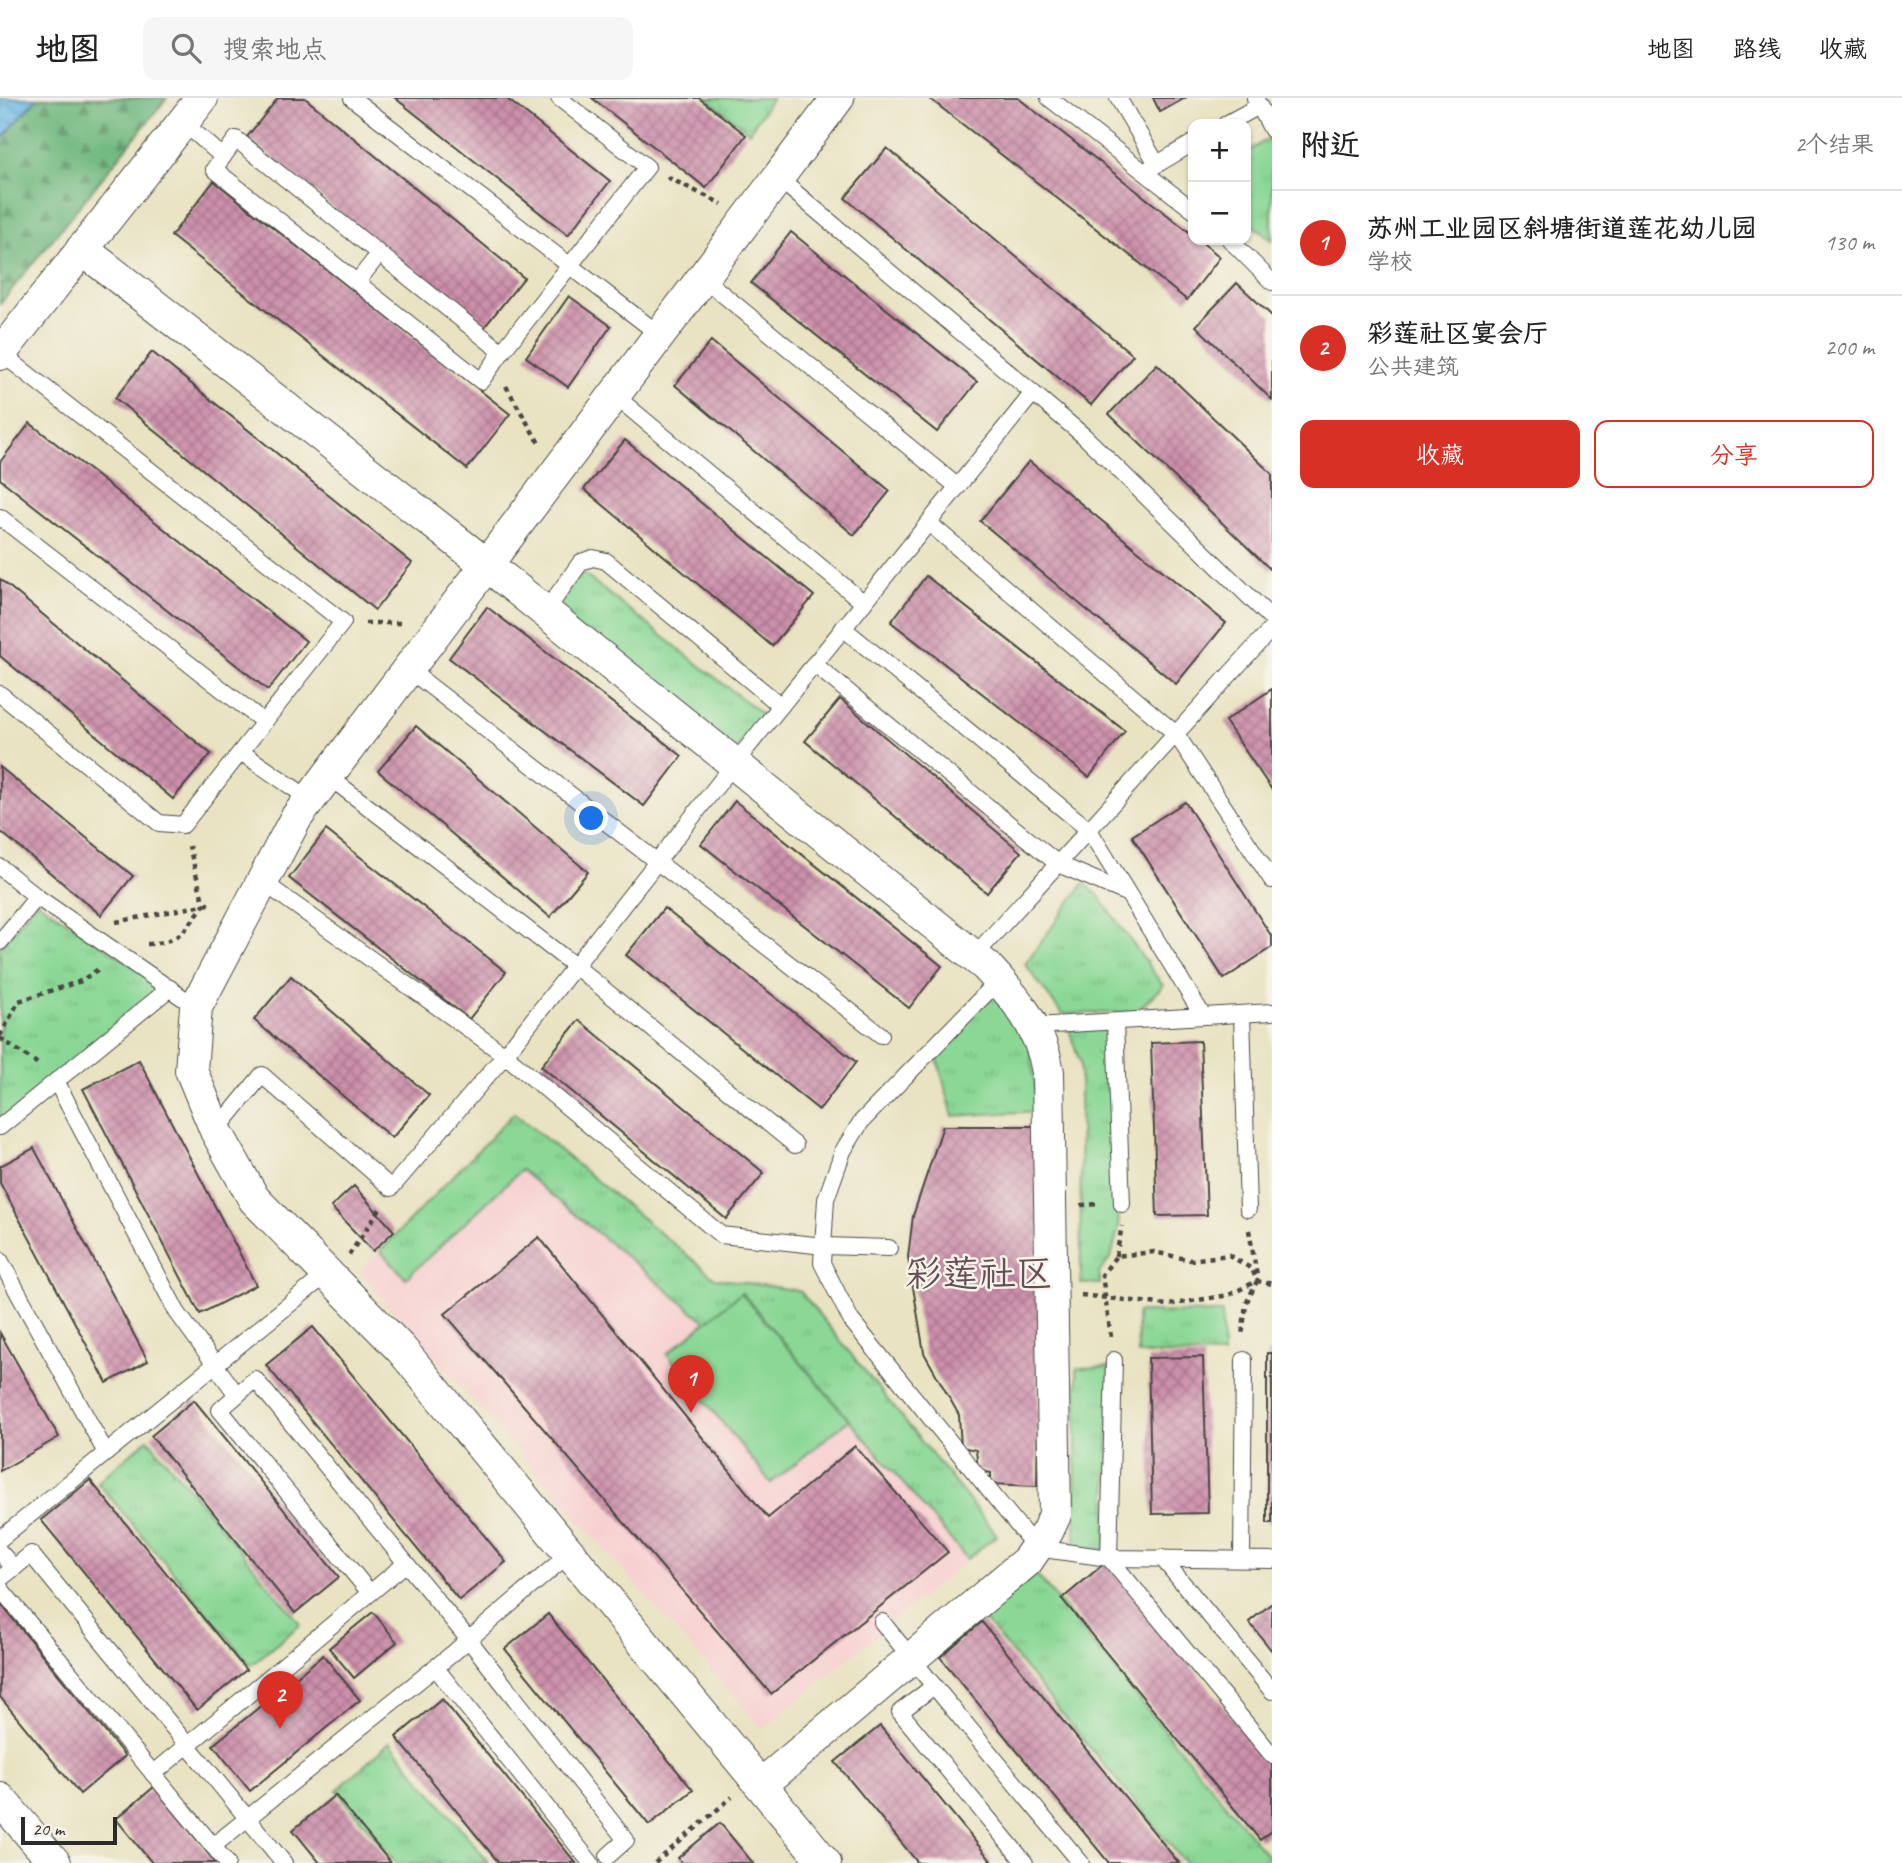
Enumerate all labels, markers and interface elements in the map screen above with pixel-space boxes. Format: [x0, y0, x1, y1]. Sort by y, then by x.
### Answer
search box [143, 17, 633, 80]
text: 地图 [35, 28, 101, 70]
icon: search [167, 29, 205, 67]
text: 搜索地点 [223, 33, 327, 66]
text: 地图 [1647, 34, 1695, 64]
text: 路线 [1733, 34, 1781, 64]
text: 收藏 [1819, 34, 1867, 64]
map controls [1188, 119, 1251, 245]
button: + [1188, 119, 1251, 182]
text: 附近 [1300, 126, 1360, 164]
text: 2个结果 [1795, 130, 1874, 159]
button: − [1188, 182, 1251, 245]
text: 苏州工业园区斜塘街道莲花幼儿园 [1367, 212, 1757, 245]
text: 1 [1318, 228, 1328, 257]
text: 130 m [1825, 228, 1874, 257]
text: 学校 [1367, 247, 1413, 276]
text: 彩莲社区宴会厅 [1367, 317, 1549, 350]
text: 2 [1318, 333, 1328, 362]
text: 200 m [1825, 333, 1874, 362]
text: 公共建筑 [1367, 352, 1459, 381]
button: 收藏 [1300, 420, 1580, 488]
button: 分享 [1594, 420, 1874, 488]
your location [574, 801, 608, 835]
district label: 彩莲社区 [905, 1250, 1053, 1297]
pin: 1 [668, 1355, 714, 1413]
pin: 2 [257, 1671, 303, 1729]
scale bar [21, 1814, 117, 1846]
text: 20 m [32, 1817, 64, 1841]

